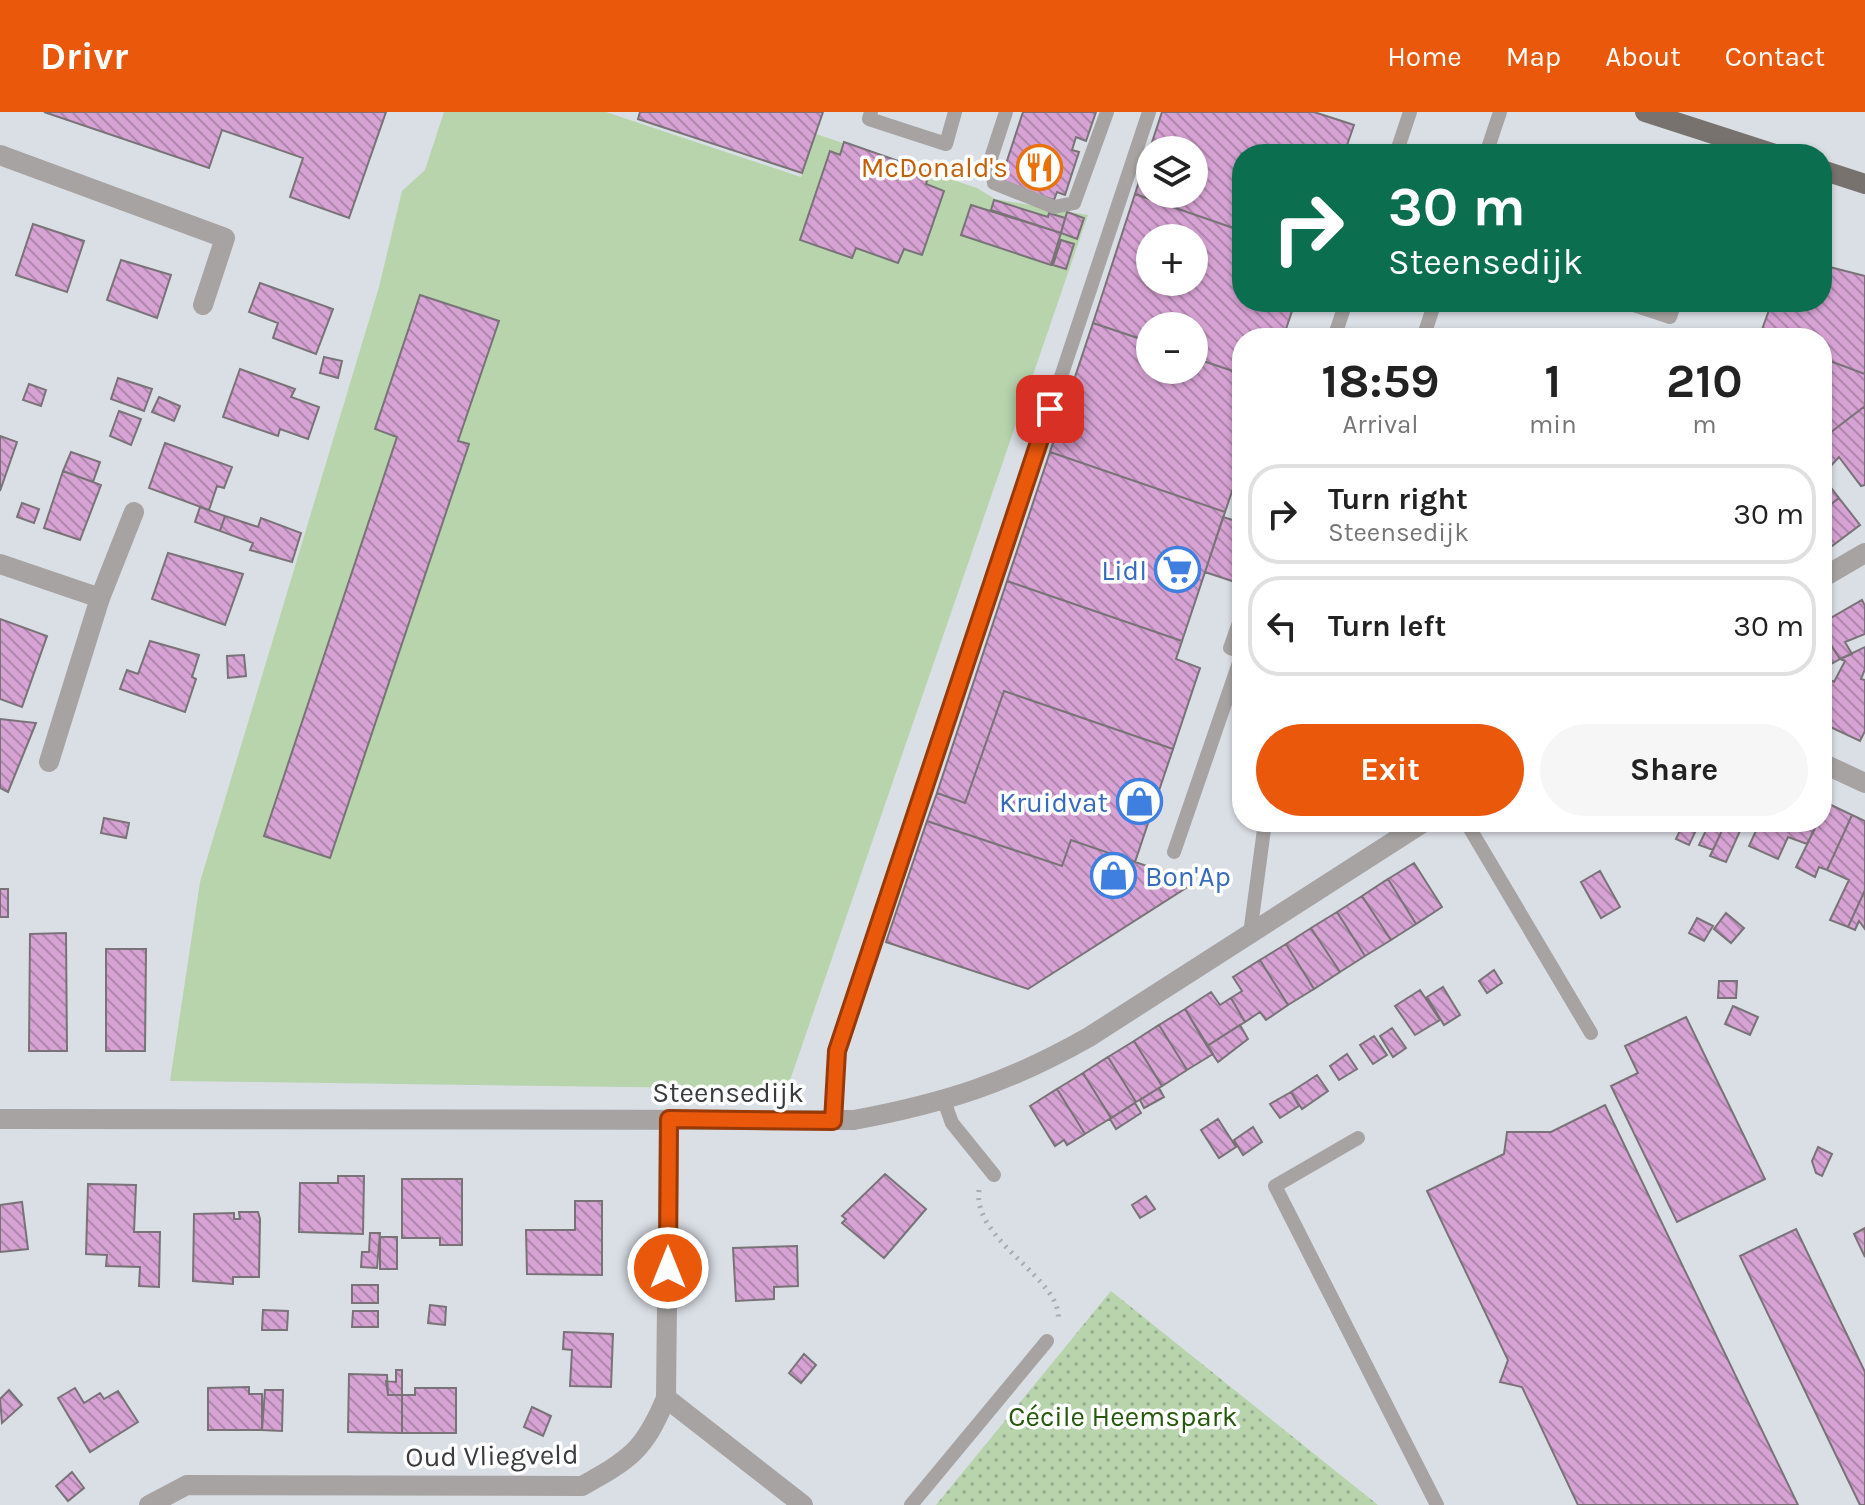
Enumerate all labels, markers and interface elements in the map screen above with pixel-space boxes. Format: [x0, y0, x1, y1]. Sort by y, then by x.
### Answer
text: Drivr [40, 34, 128, 79]
text: Home [1387, 40, 1462, 73]
text: Map [1506, 40, 1561, 73]
text: About [1605, 40, 1681, 73]
text: Contact [1725, 40, 1825, 73]
map controls [1136, 136, 1208, 384]
button: layers [1136, 136, 1208, 208]
restaurant icon: McDonald's [1015, 143, 1063, 191]
place label: McDonald's [861, 151, 1008, 184]
text: 30 m [1388, 174, 1526, 239]
icon: right [1256, 176, 1360, 280]
button: + [1136, 224, 1208, 296]
text: Steensedijk [1388, 241, 1583, 283]
button: − [1136, 312, 1208, 384]
text: 18:59 [1321, 353, 1440, 409]
text: 1 [1544, 353, 1561, 409]
text: 210 [1666, 353, 1743, 409]
pin [1016, 375, 1084, 443]
icon: arrive [1028, 387, 1072, 431]
text: Arrival [1342, 409, 1419, 440]
text: min [1529, 409, 1577, 440]
text: m [1692, 409, 1717, 440]
text: Turn right [1328, 481, 1468, 517]
icon: right [1260, 492, 1304, 536]
text: 30 m [1733, 496, 1804, 532]
text: Steensedijk [1328, 517, 1469, 548]
supermarket icon: Lidl [1154, 546, 1202, 594]
place label: Lidl [1101, 554, 1147, 587]
icon: left [1260, 604, 1304, 648]
text: Turn left [1328, 608, 1446, 644]
text: 30 m [1733, 608, 1804, 644]
button: Exit [1256, 724, 1524, 816]
button: Share [1540, 724, 1808, 816]
shop icon: Kruidvat [1115, 778, 1163, 826]
place label: Kruidvat [999, 786, 1108, 819]
shop icon: Bon'Ap [1090, 852, 1138, 900]
place label: Bon'Ap [1145, 860, 1231, 893]
street label: Steensedijk [652, 1076, 804, 1109]
position arrow [626, 1226, 710, 1310]
park label: Cécile Heemspark [1008, 1400, 1238, 1433]
street label: Oud Vliegveld [405, 1437, 579, 1474]

